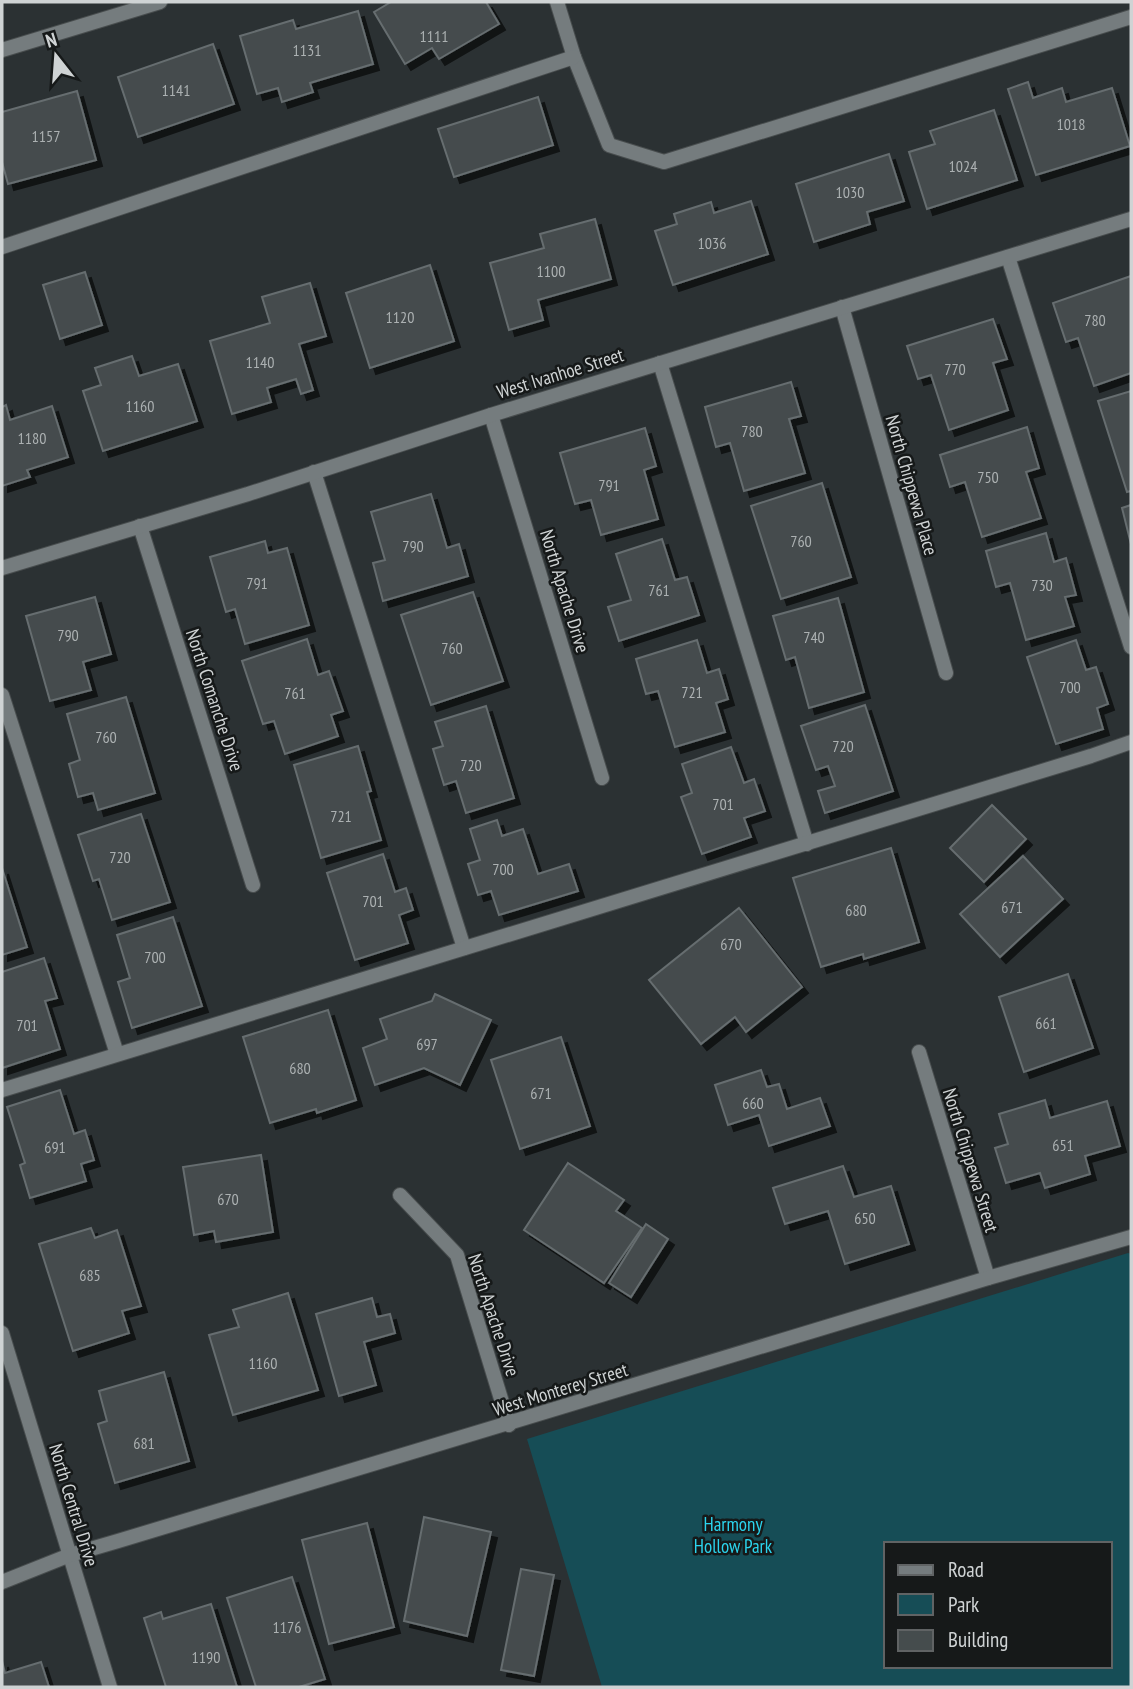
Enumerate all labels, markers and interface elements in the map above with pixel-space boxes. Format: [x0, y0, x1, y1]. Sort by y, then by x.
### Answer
north arrow [21, 21, 91, 91]
house number: 1111 [420, 26, 448, 46]
text: N [43, 27, 59, 53]
house number: 1131 [293, 40, 321, 60]
house number: 1141 [162, 80, 190, 100]
house number: 1018 [1057, 114, 1085, 134]
house number: 1157 [32, 126, 60, 146]
house number: 1024 [949, 156, 977, 176]
house number: 1030 [836, 182, 864, 202]
house number: 1036 [698, 233, 726, 253]
house number: 1100 [537, 261, 565, 281]
house number: 1120 [386, 307, 414, 327]
house number: 780 [1084, 310, 1106, 330]
street label: West Ivanhoe Street [494, 342, 627, 404]
house number: 1140 [246, 352, 274, 372]
house number: 770 [944, 359, 966, 379]
house number: 1160 [126, 396, 154, 416]
street label: North Chippewa Place [881, 412, 944, 558]
house number: 780 [741, 421, 763, 441]
house number: 1180 [18, 428, 46, 448]
house number: 750 [977, 467, 999, 487]
house number: 791 [598, 475, 620, 495]
street label: North Apache Drive [535, 526, 595, 656]
house number: 760 [790, 531, 812, 551]
house number: 790 [402, 536, 424, 556]
house number: 791 [246, 573, 268, 593]
house number: 730 [1031, 575, 1053, 595]
house number: 761 [648, 580, 670, 600]
house number: 790 [57, 625, 79, 645]
street label: North Comanche Drive [181, 626, 249, 774]
house number: 740 [803, 627, 825, 647]
house number: 760 [441, 638, 463, 658]
house number: 700 [1059, 677, 1081, 697]
house number: 721 [681, 682, 703, 702]
house number: 761 [284, 683, 306, 703]
house number: 760 [95, 727, 117, 747]
house number: 720 [832, 736, 854, 756]
house number: 720 [460, 755, 482, 775]
house number: 701 [712, 794, 734, 814]
house number: 721 [330, 806, 352, 826]
house number: 720 [109, 847, 131, 867]
house number: 700 [492, 859, 514, 879]
house number: 701 [362, 891, 384, 911]
house number: 671 [1001, 897, 1023, 917]
house number: 680 [845, 900, 867, 920]
house number: 670 [720, 934, 742, 954]
house number: 700 [144, 947, 166, 967]
house number: 661 [1035, 1013, 1057, 1033]
house number: 701 [16, 1015, 38, 1035]
house number: 697 [416, 1034, 438, 1054]
house number: 680 [289, 1058, 311, 1078]
house number: 671 [530, 1083, 552, 1103]
street label: North Chippewa Street [938, 1085, 1005, 1236]
house number: 660 [742, 1093, 764, 1113]
house number: 651 [1052, 1135, 1074, 1155]
house number: 691 [44, 1137, 66, 1157]
house number: 670 [217, 1189, 239, 1209]
house number: 650 [854, 1208, 876, 1228]
street label: North Apache Drive [463, 1251, 525, 1380]
house number: 685 [79, 1265, 101, 1285]
house number: 1160 [249, 1353, 277, 1373]
street label: West Monterey Street [490, 1357, 631, 1421]
house number: 681 [133, 1433, 155, 1453]
street label: North Central Drive [44, 1441, 104, 1569]
park label: Harmony Hollow Park [694, 1512, 773, 1558]
legend [884, 1542, 1112, 1668]
text: Road [948, 1556, 984, 1583]
text: Park [948, 1591, 979, 1618]
house number: 1176 [273, 1617, 301, 1637]
text: Building [948, 1626, 1008, 1653]
house number: 1190 [192, 1647, 220, 1667]

